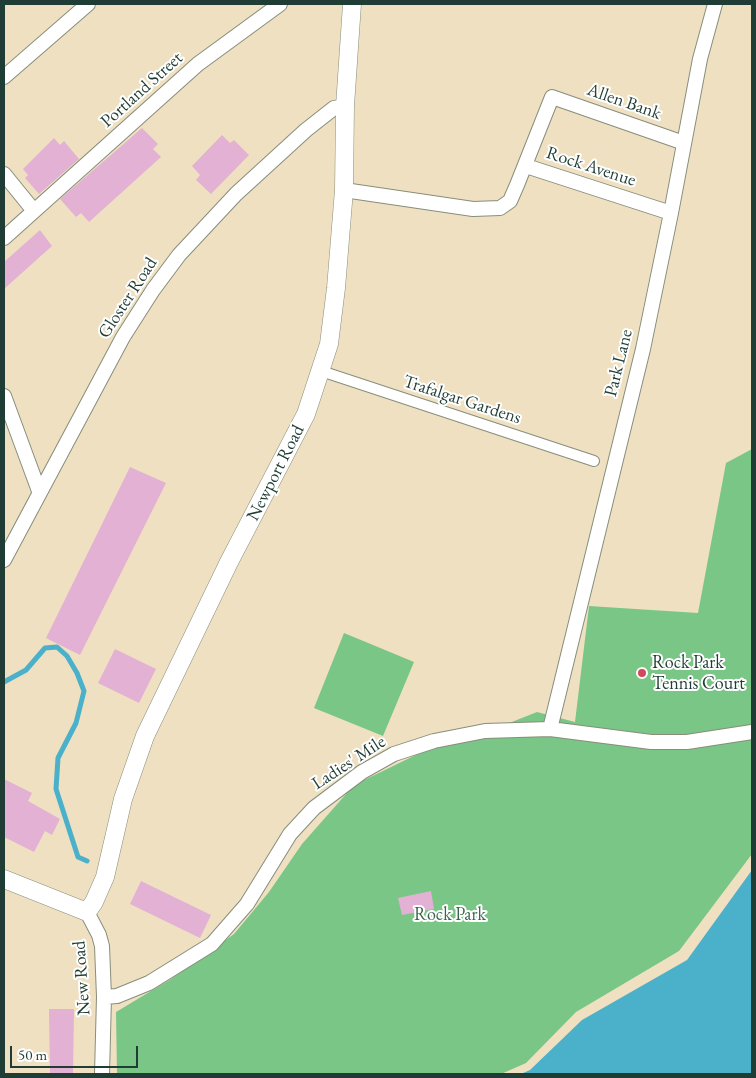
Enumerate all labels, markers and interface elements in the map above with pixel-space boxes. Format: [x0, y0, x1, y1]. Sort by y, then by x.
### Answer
street label: Portland Street [97, 48, 187, 132]
street label: Allen Bank [584, 79, 664, 125]
street label: Rock Avenue [544, 142, 638, 192]
street label: Gloster Road [94, 253, 162, 343]
street label: Park Lane [600, 327, 638, 399]
street label: Trafalgar Gardens [400, 371, 524, 429]
street label: Newport Road [243, 421, 309, 525]
place label: Rock Park Tennis Court [652, 652, 745, 694]
marker: Rock Park Tennis Court [636, 667, 648, 679]
street label: Ladies' Mile [308, 731, 390, 795]
park label: Rock Park [414, 904, 486, 926]
street label: New Road [69, 940, 95, 1016]
scale bar [12, 1036, 140, 1068]
text: 50 m [18, 1045, 47, 1064]

